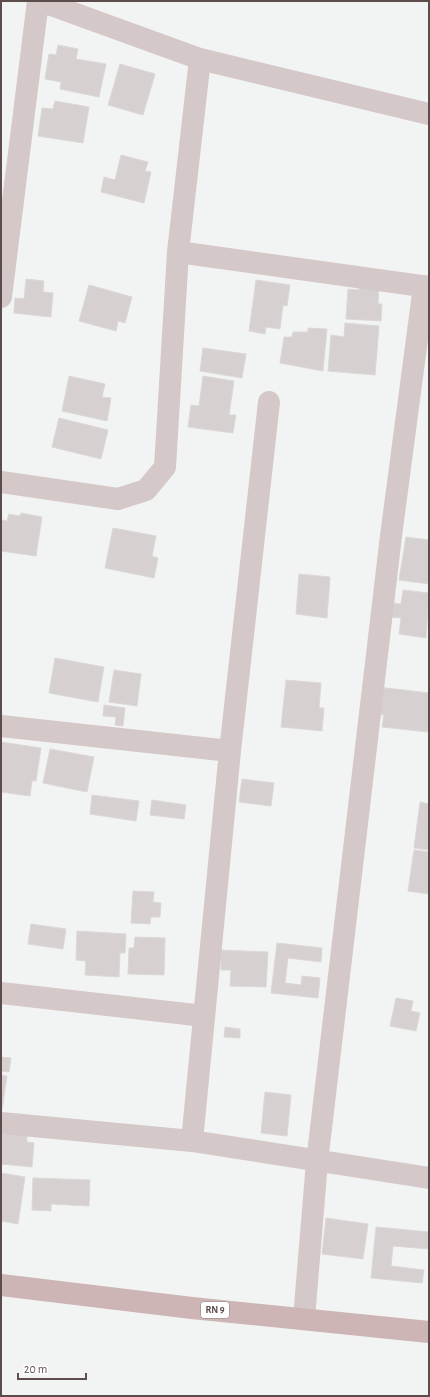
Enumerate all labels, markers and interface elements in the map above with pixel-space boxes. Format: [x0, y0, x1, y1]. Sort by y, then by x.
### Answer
road number: RN 9 [201, 1302, 229, 1318]
scale bar [18, 1355, 86, 1381]
text: 20 m [24, 1363, 47, 1375]

